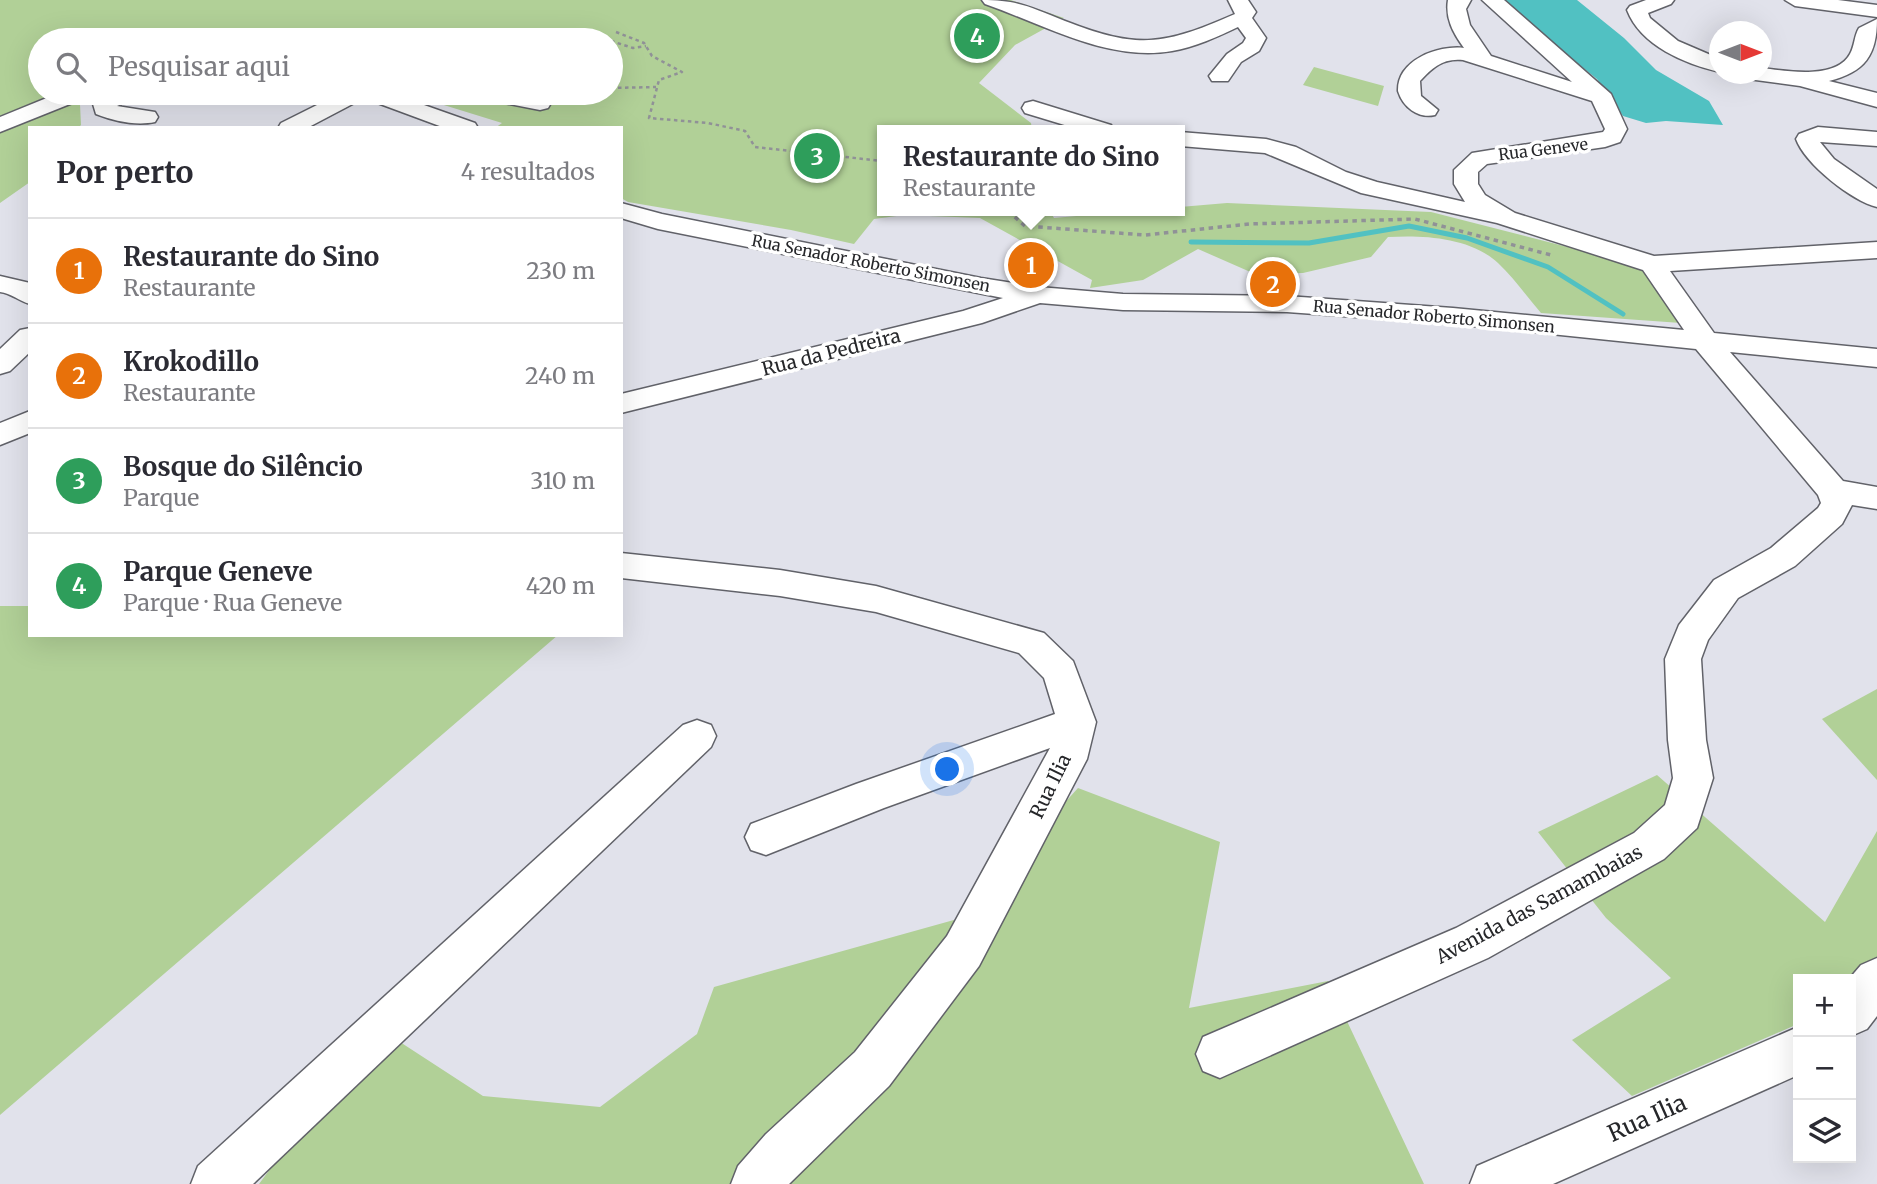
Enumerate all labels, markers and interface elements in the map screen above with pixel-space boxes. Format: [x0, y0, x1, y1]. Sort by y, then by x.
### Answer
pin: 4 [954, 10, 1000, 62]
north arrow [1709, 21, 1772, 84]
search box [28, 28, 623, 105]
icon: search [52, 48, 90, 86]
text: Pesquisar aqui [108, 50, 290, 83]
popup [877, 125, 1185, 216]
pin: 3 [794, 130, 840, 182]
street label: Rua Geneve [1497, 134, 1589, 164]
text: Restaurante do Sino [903, 140, 1159, 173]
text: Por perto [56, 153, 194, 191]
text: 4 resultados [461, 157, 595, 186]
text: Restaurante [903, 173, 1035, 202]
street label: Rua Senador Roberto Simonsen [750, 230, 992, 296]
pin: 1 [1008, 239, 1054, 291]
text: Restaurante do Sino [123, 240, 379, 273]
text: 1 [74, 256, 84, 285]
text: 230 m [526, 256, 595, 285]
pin: 2 [1250, 258, 1296, 310]
text: Restaurante [123, 273, 256, 302]
street label: Rua Senador Roberto Simonsen [1312, 295, 1556, 337]
street label: Rua da Pedreira [759, 323, 903, 381]
text: Krokodillo [123, 345, 259, 378]
text: 2 [72, 361, 86, 390]
text: 240 m [525, 361, 595, 390]
text: Restaurante [123, 378, 256, 407]
text: Bosque do Silêncio [123, 450, 363, 483]
text: 3 [72, 466, 86, 495]
text: 310 m [530, 466, 595, 495]
text: Parque [123, 483, 199, 512]
text: Parque Geneve [123, 555, 313, 588]
text: 4 [72, 571, 86, 600]
text: 420 m [526, 571, 595, 600]
text: Parque · Rua Geneve [123, 588, 342, 617]
street label: Rua Ilia [1024, 750, 1076, 822]
your location [930, 752, 964, 786]
street label: Avenida das Samambaias [1431, 839, 1646, 969]
map controls [1793, 974, 1856, 1163]
button: + [1793, 974, 1856, 1037]
button: − [1793, 1037, 1856, 1100]
street label: Rua Ilia [1603, 1087, 1691, 1148]
button: layers [1793, 1100, 1856, 1163]

